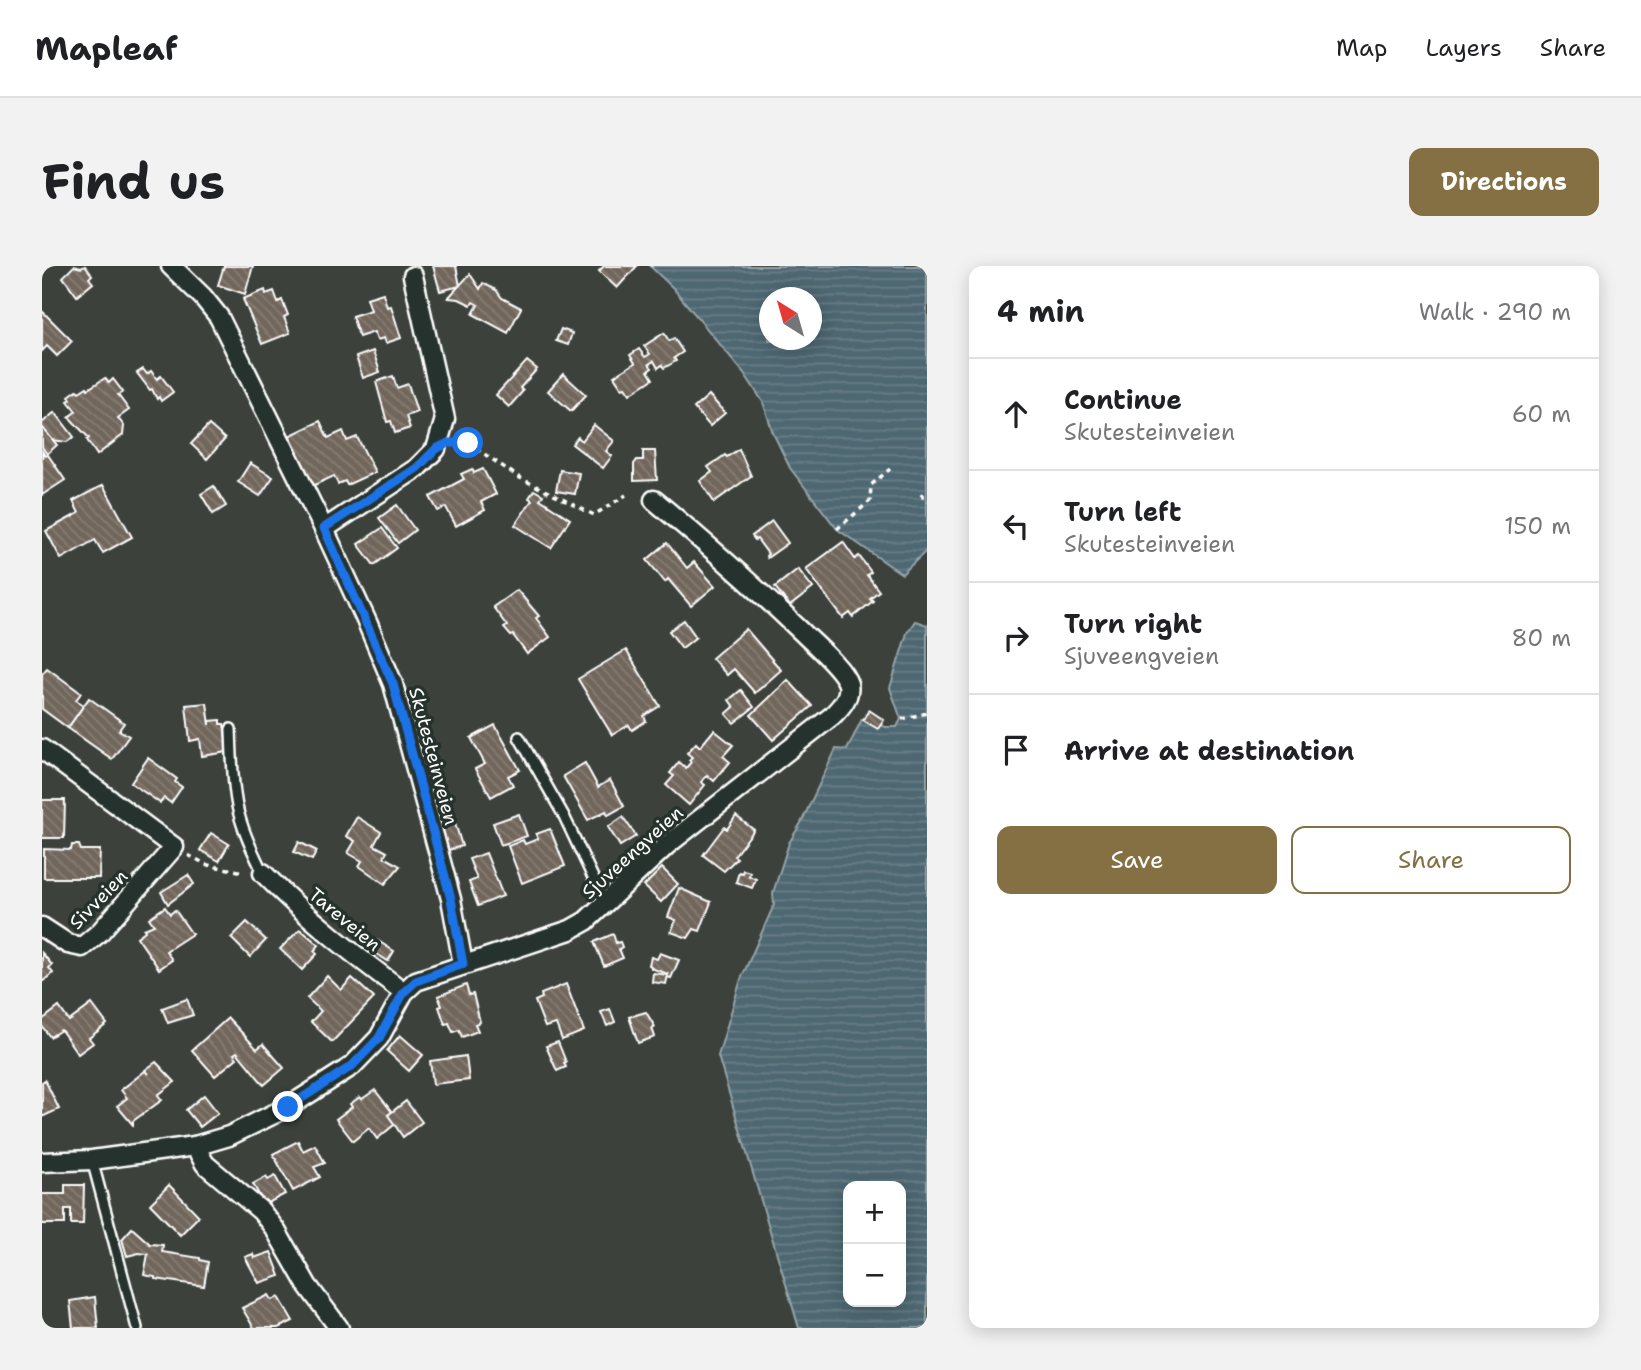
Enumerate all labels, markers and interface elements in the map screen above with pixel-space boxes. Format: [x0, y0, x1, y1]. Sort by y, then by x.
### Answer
text: Mapleaf [35, 26, 178, 71]
text: Map [1336, 32, 1387, 64]
text: Layers [1425, 32, 1502, 64]
text: Share [1540, 32, 1606, 64]
button: Directions [1409, 148, 1599, 216]
text: Find us [42, 149, 225, 215]
north arrow [759, 287, 822, 350]
text: 4 min [997, 291, 1084, 332]
text: Walk · 290 m [1419, 297, 1571, 327]
text: Continue [1064, 382, 1182, 417]
icon: ahead [997, 395, 1035, 433]
text: 60 m [1512, 399, 1571, 429]
text: Skutesteinveien [1064, 417, 1235, 447]
route start [452, 427, 483, 458]
text: Turn left [1064, 494, 1181, 529]
icon: left [997, 507, 1035, 545]
text: 150 m [1504, 511, 1571, 541]
text: Skutesteinveien [1064, 529, 1235, 559]
text: Turn right [1064, 606, 1202, 641]
icon: right [997, 619, 1035, 657]
text: 80 m [1512, 623, 1571, 653]
text: Sjuveengveien [1064, 641, 1219, 671]
street label: Skutesteinveien [403, 685, 464, 828]
icon: arrive [997, 731, 1035, 769]
text: Arrive at destination [1064, 733, 1354, 768]
street label: Sjuveengveien [576, 800, 688, 905]
button: Save [997, 826, 1277, 894]
button: Share [1291, 826, 1571, 894]
street label: Sivveien [64, 864, 133, 935]
street label: Tareveien [303, 882, 386, 957]
route end [272, 1091, 303, 1122]
map controls [843, 1181, 906, 1307]
button: + [843, 1181, 906, 1244]
button: − [843, 1244, 906, 1307]

